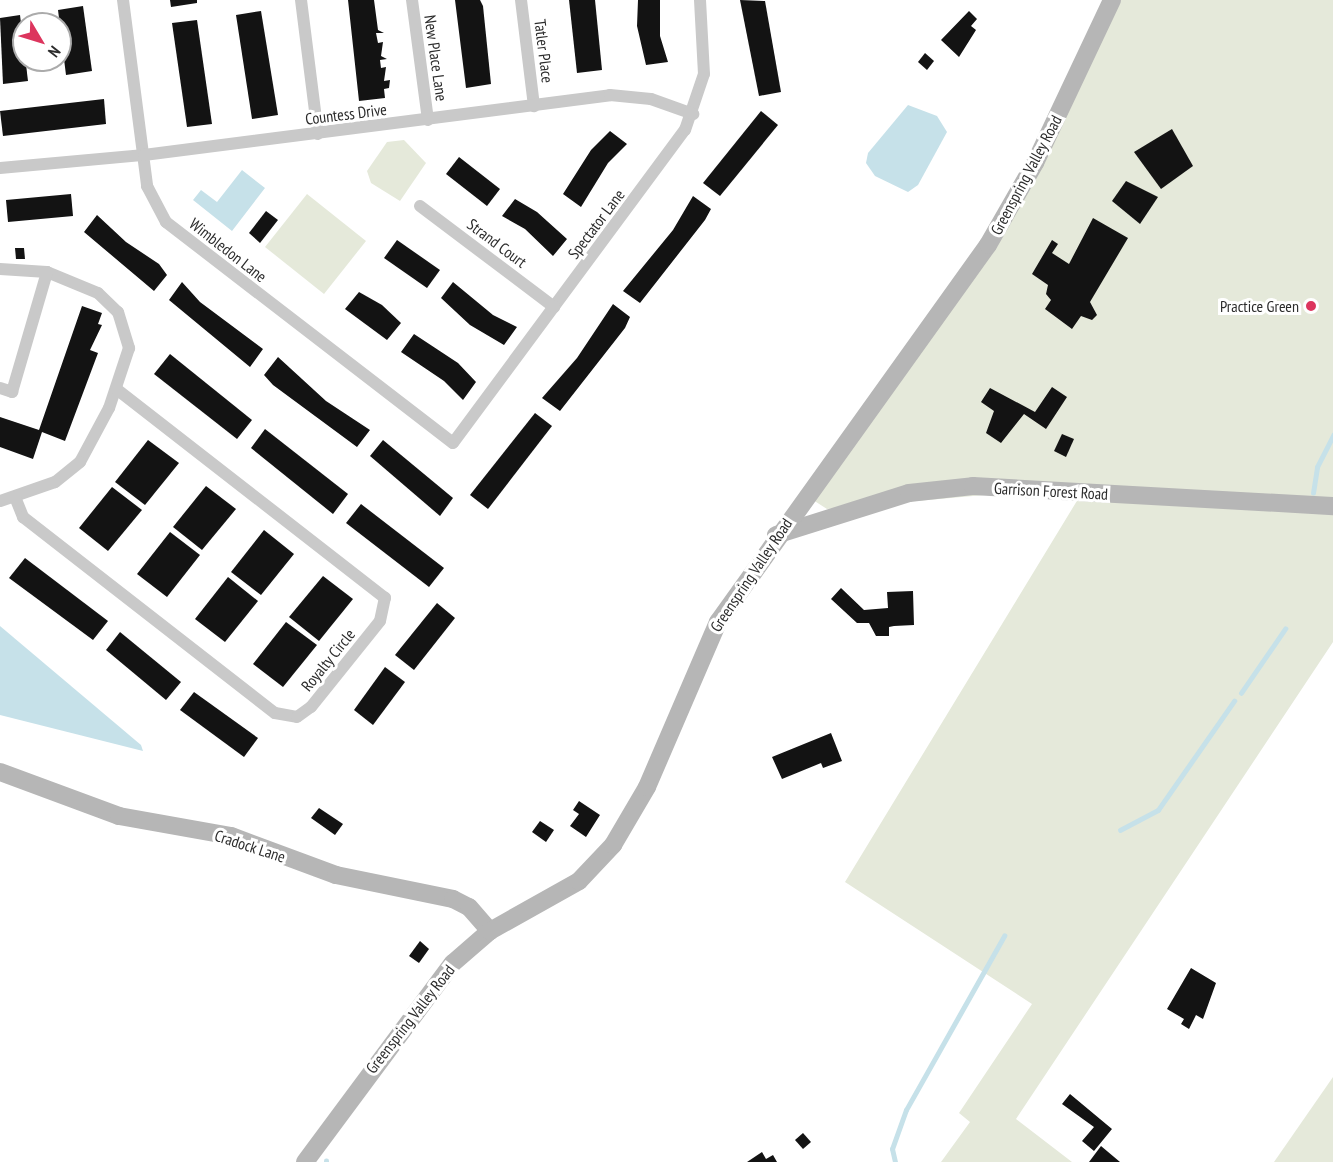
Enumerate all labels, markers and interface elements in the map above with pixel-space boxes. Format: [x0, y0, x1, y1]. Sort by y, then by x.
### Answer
north arrow [12, 12, 72, 72]
street label: New Place Lane [420, 14, 452, 102]
street label: Tatler Place [531, 18, 557, 84]
text: N [44, 42, 65, 61]
street label: Countess Drive [304, 99, 388, 129]
street label: Greenspring Valley Road [986, 112, 1066, 238]
street label: Spectator Lane [564, 185, 628, 263]
street label: Wimbledon Lane [186, 214, 270, 286]
street label: Strand Court [464, 214, 530, 272]
place label: Practice Green [1220, 296, 1299, 316]
marker: Practice Green [1304, 299, 1318, 313]
street label: Garrison Forest Road [993, 478, 1109, 504]
street label: Greenspring Valley Road [706, 514, 796, 636]
street label: Royalty Circle [297, 625, 359, 695]
street label: Cradock Lane [212, 826, 288, 866]
street label: Greenspring Valley Road [361, 960, 459, 1078]

